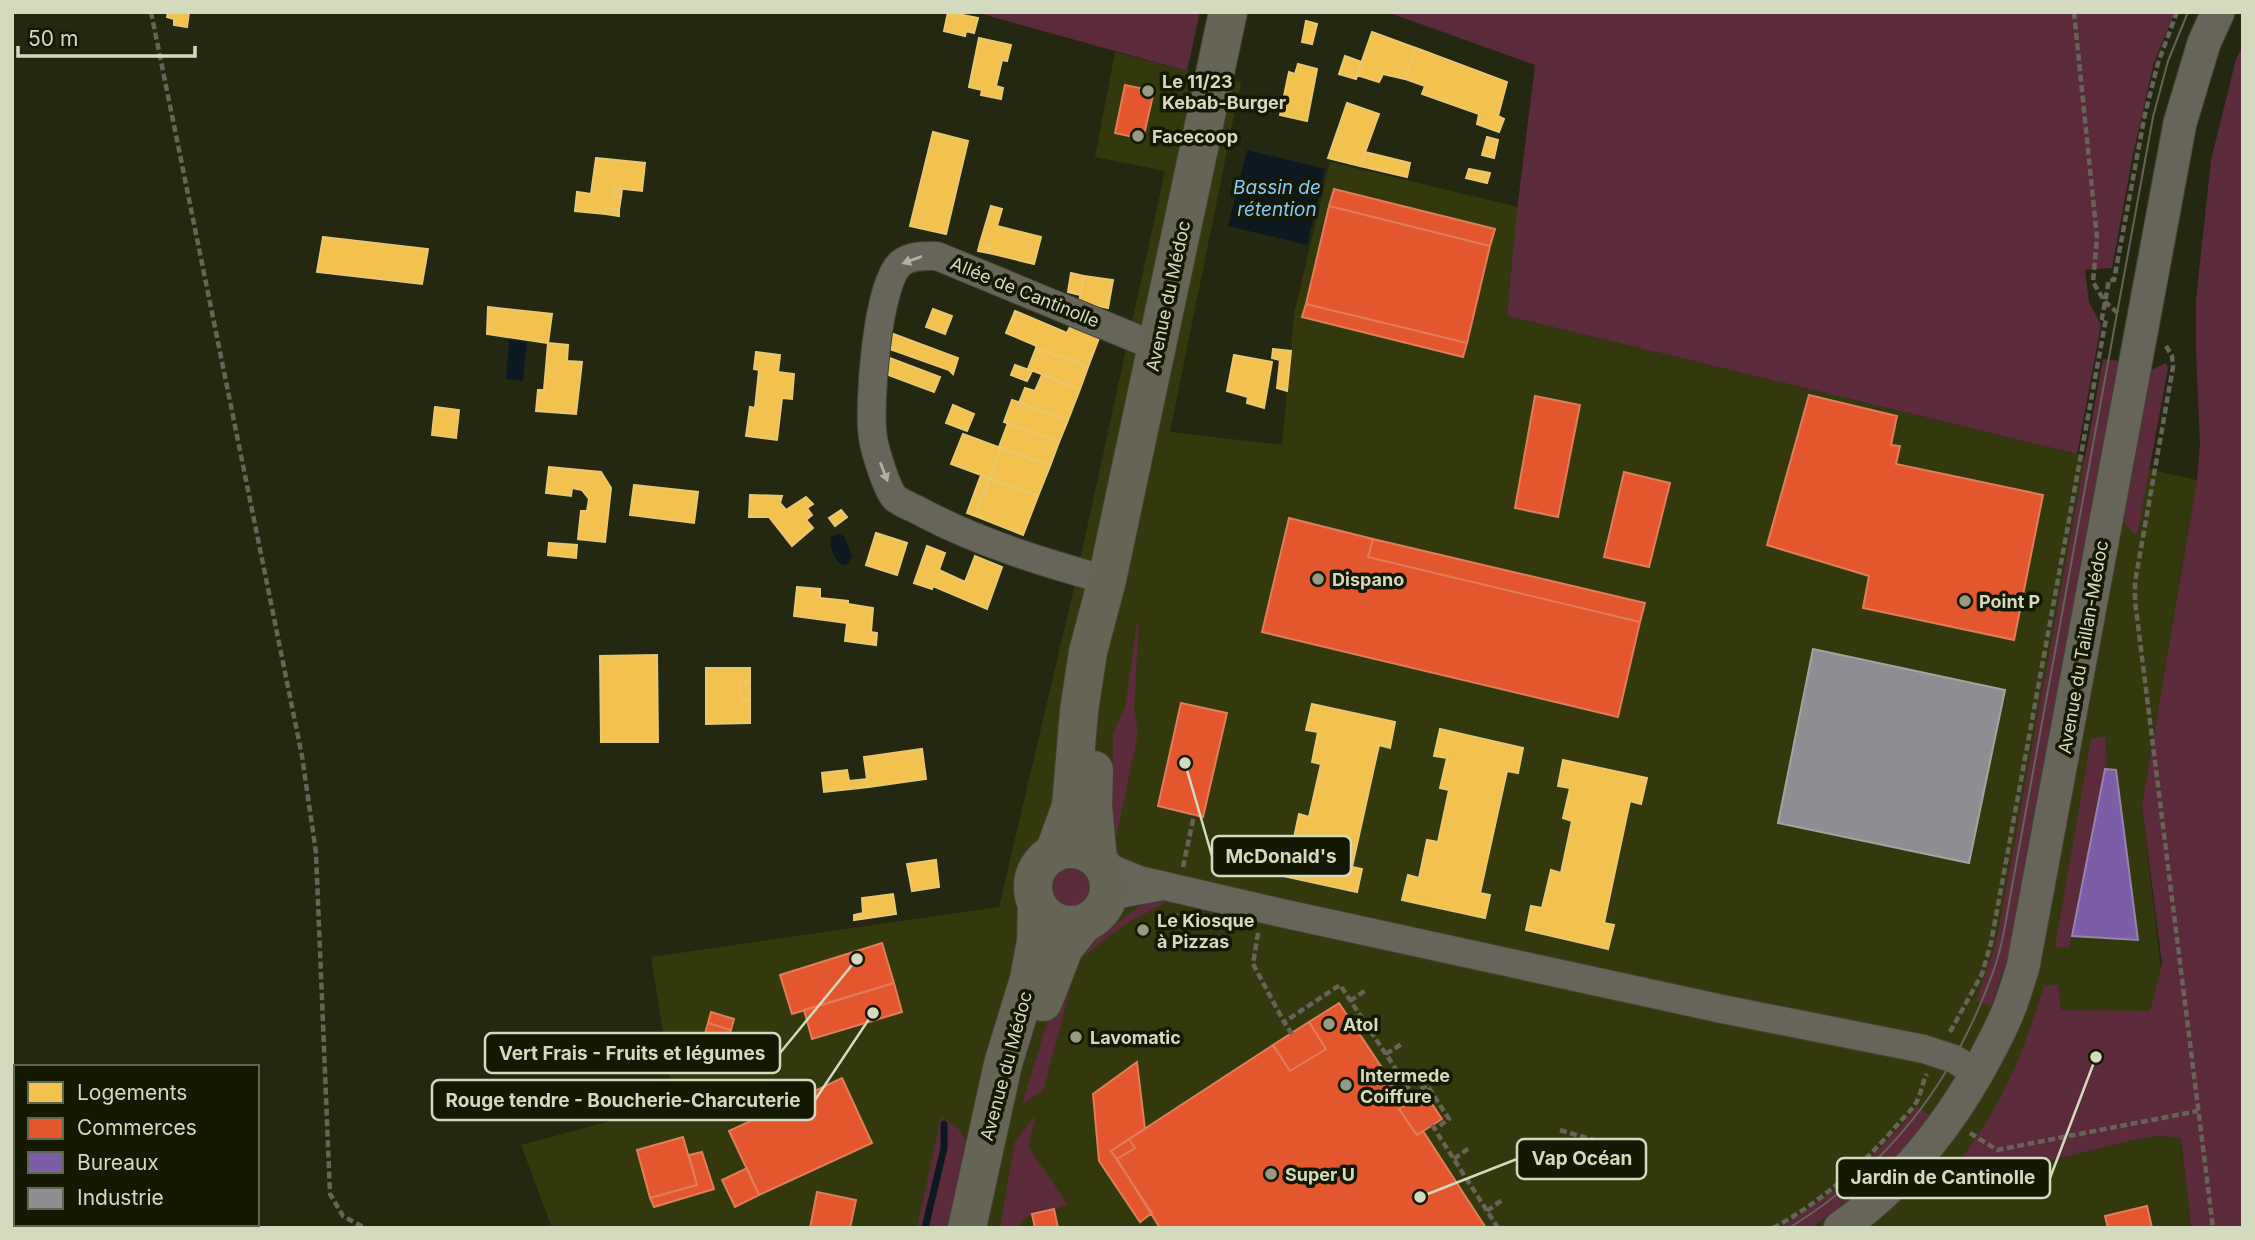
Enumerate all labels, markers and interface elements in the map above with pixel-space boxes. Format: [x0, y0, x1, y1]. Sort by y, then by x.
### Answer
scale bar [18, 14, 194, 58]
text: 50 m [28, 26, 78, 51]
place label: Le 11/23 Kebab-Burger [1162, 71, 1286, 113]
marker: Le 11/23 Kebab-Burger [1140, 83, 1156, 99]
place label: Facecoop [1152, 126, 1238, 147]
marker: Facecoop [1130, 128, 1146, 144]
water label: Bassin de rétention [1233, 176, 1321, 221]
street label: Avenue du Médoc [1142, 219, 1194, 373]
street label: Allée de Cantinolle [948, 253, 1102, 331]
one-way arrow [901, 254, 922, 265]
one-way arrow [878, 462, 889, 483]
street label: Avenue du Taillan-Médoc [2054, 539, 2112, 755]
place label: Dispano [1332, 569, 1404, 590]
marker: Dispano [1310, 571, 1326, 587]
place label: Point P [1979, 591, 2040, 612]
marker: Point P [1957, 593, 1973, 609]
callout: McDonald's [1212, 836, 1351, 876]
text: McDonald's [1225, 845, 1337, 868]
place label: Le Kiosque à Pizzas [1157, 910, 1255, 952]
marker: Le Kiosque à Pizzas [1135, 922, 1151, 938]
street label: Avenue du Médoc [976, 989, 1036, 1143]
place label: Atol [1343, 1014, 1378, 1035]
marker: Atol [1321, 1016, 1337, 1032]
place label: Lavomatic [1090, 1027, 1181, 1048]
marker: Lavomatic [1068, 1029, 1084, 1045]
callout: Vert Frais - Fruits et légumes [485, 1033, 780, 1073]
text: Vert Frais - Fruits et légumes [499, 1042, 765, 1065]
legend [14, 1065, 259, 1226]
place label: Intermede Coiffure [1360, 1065, 1450, 1107]
marker: Intermede Coiffure [1338, 1077, 1354, 1093]
text: Logements [77, 1080, 187, 1105]
callout: Rouge tendre - Boucherie-Charcuterie [432, 1080, 815, 1120]
text: Rouge tendre - Boucherie-Charcuterie [445, 1089, 801, 1112]
text: Commerces [77, 1115, 197, 1140]
callout: Vap Océan [1517, 1139, 1646, 1179]
text: Vap Océan [1532, 1147, 1632, 1170]
text: Bureaux [77, 1150, 159, 1175]
callout: Jardin de Cantinolle [1837, 1158, 2050, 1198]
place label: Super U [1285, 1164, 1355, 1185]
marker: Super U [1263, 1166, 1279, 1182]
text: Jardin de Cantinolle [1851, 1166, 2035, 1189]
text: Industrie [77, 1185, 164, 1210]

